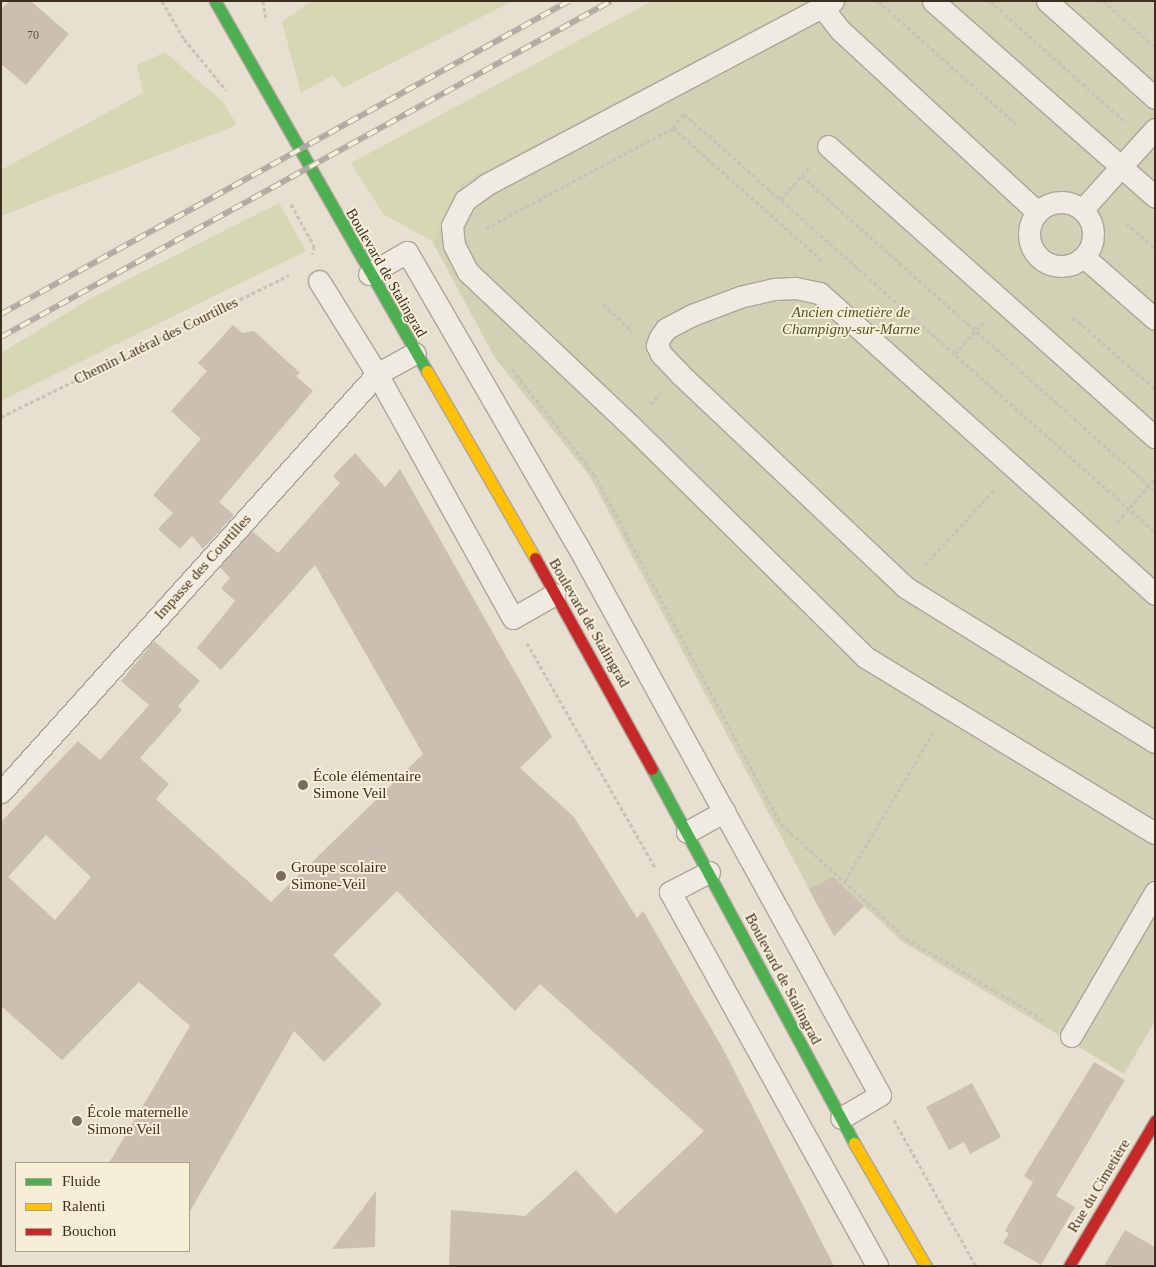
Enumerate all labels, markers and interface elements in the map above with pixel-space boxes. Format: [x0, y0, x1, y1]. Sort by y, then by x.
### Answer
house number: 70 [27, 29, 39, 43]
street label: Boulevard de Stalingrad [342, 205, 430, 341]
street label: Chemin Latéral des Courtilles [71, 293, 241, 389]
park label: Ancien cimetière de Champigny-sur-Marne [782, 303, 920, 338]
street label: Impasse des Courtilles [151, 511, 255, 623]
street label: Boulevard de Stalingrad [545, 555, 633, 691]
place label: École élémentaire Simone Veil [313, 767, 421, 802]
marker: École élémentaire Simone Veil [297, 779, 309, 791]
place label: Groupe scolaire Simone-Veil [291, 858, 386, 893]
marker: Groupe scolaire Simone-Veil [275, 870, 287, 882]
street label: Boulevard de Stalingrad [741, 910, 825, 1048]
place label: École maternelle Simone Veil [87, 1103, 188, 1138]
marker: École maternelle Simone Veil [71, 1115, 83, 1127]
street label: Rue du Cimetière [1064, 1136, 1134, 1236]
legend [15, 1162, 190, 1252]
text: Fluide [62, 1173, 100, 1189]
text: Ralenti [62, 1198, 105, 1214]
text: Bouchon [62, 1223, 116, 1239]

